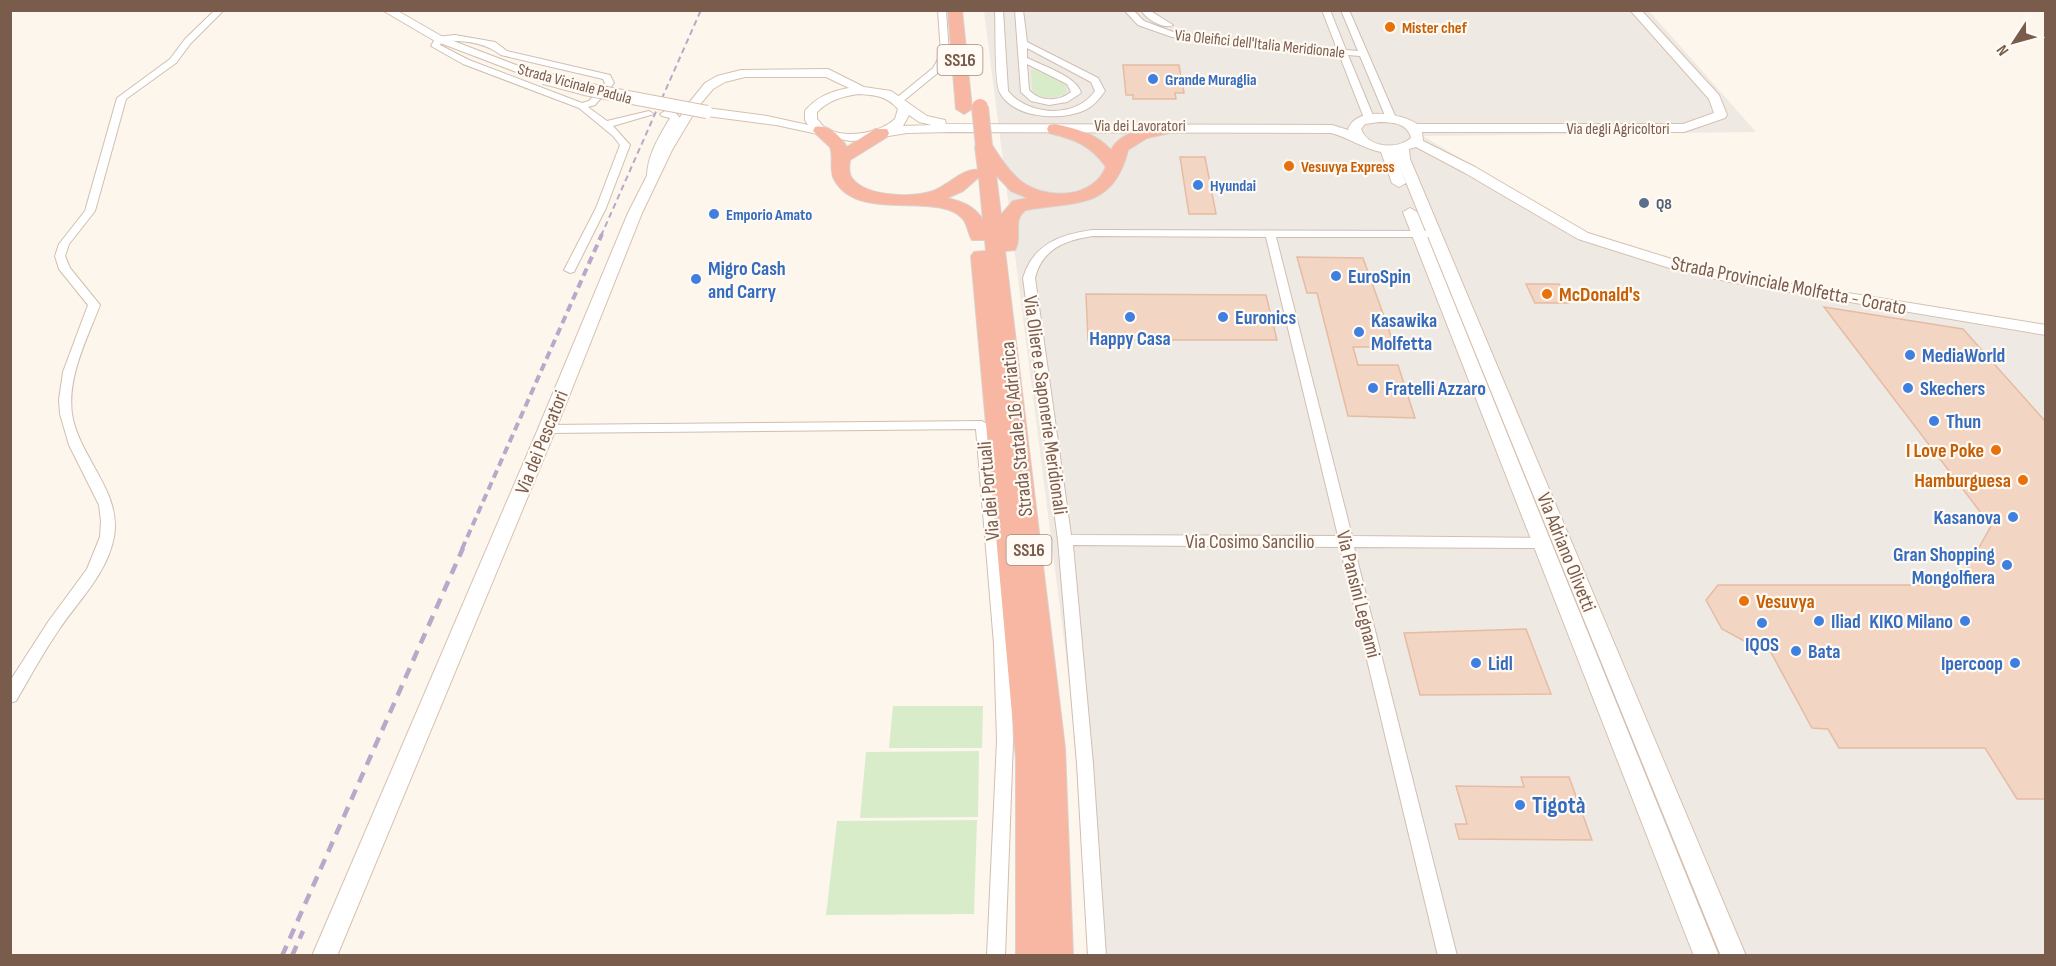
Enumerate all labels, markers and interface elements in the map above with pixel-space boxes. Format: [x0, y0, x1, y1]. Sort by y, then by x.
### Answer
north arrow [1984, 12, 2044, 72]
place label: Mister chef [1402, 19, 1468, 38]
marker: Mister chef [1383, 20, 1397, 34]
street label: Via Oleifici dell'Italia Meridionale [1174, 26, 1346, 63]
text: N [1993, 41, 2013, 59]
road number: SS16 [938, 45, 982, 75]
street label: Strada Vicinale Padula [515, 60, 634, 109]
place label: Grande Muraglia [1165, 71, 1256, 90]
marker: Grande Muraglia [1146, 72, 1160, 86]
street label: Via dei Lavoratori [1094, 117, 1186, 136]
street label: Via degli Agricoltori [1566, 120, 1670, 139]
place label: Vesuvya Express [1301, 158, 1395, 177]
marker: Vesuvya Express [1282, 159, 1296, 173]
place label: Hyundai [1210, 177, 1256, 196]
marker: Hyundai [1191, 178, 1205, 192]
place label: Q8 [1656, 195, 1672, 214]
marker: Q8 [1637, 196, 1651, 210]
place label: Emporio Amato [726, 206, 812, 225]
marker: Emporio Amato [707, 207, 721, 221]
street label: Strada Provinciale Molfetta - Corato [1669, 251, 1909, 321]
place label: Migro Cash and Carry [708, 257, 786, 304]
place label: EuroSpin [1348, 265, 1411, 289]
marker: EuroSpin [1329, 269, 1343, 283]
marker: Migro Cash and Carry [689, 272, 703, 286]
place label: McDonald's [1559, 283, 1641, 307]
marker: McDonald's [1540, 287, 1554, 301]
street label: Via Oliere e Saponerie Meridionali [1018, 294, 1072, 516]
place label: Euronics [1235, 306, 1296, 330]
place label: Kasawika Molfetta [1371, 309, 1437, 356]
marker: Happy Casa [1123, 310, 1137, 324]
marker: Euronics [1216, 310, 1230, 324]
marker: Kasawika Molfetta [1352, 325, 1366, 339]
place label: Happy Casa [1089, 327, 1171, 351]
street label: Strada Statale 16 Adriatica [996, 340, 1038, 518]
place label: MediaWorld [1922, 344, 2005, 368]
marker: MediaWorld [1903, 348, 1917, 362]
place label: Fratelli Azzaro [1385, 377, 1486, 401]
place label: Skechers [1920, 377, 1986, 401]
marker: Fratelli Azzaro [1366, 381, 1380, 395]
marker: Skechers [1901, 381, 1915, 395]
street label: Via dei Pescatori [510, 387, 574, 498]
place label: Thun [1946, 410, 1981, 434]
marker: Thun [1927, 414, 1941, 428]
place label: I Love Poke [1906, 439, 1984, 463]
street label: Via dei Portuali [973, 440, 1005, 542]
marker: I Love Poke [1989, 443, 2003, 457]
place label: Hamburguesa [1914, 469, 2011, 493]
marker: Hamburguesa [2016, 473, 2030, 487]
street label: Via Adriano Olivetti [1531, 489, 1601, 616]
place label: Kasanova [1934, 506, 2001, 530]
marker: Kasanova [2006, 510, 2020, 524]
street label: Via Pansini Legnami [1331, 528, 1385, 660]
street label: Via Cosimo Sancilio [1185, 530, 1315, 554]
road number: SS16 [1006, 535, 1052, 565]
place label: Gran Shopping Mongolfiera [1893, 543, 1996, 590]
marker: Gran Shopping Mongolfiera [2000, 558, 2014, 572]
place label: Vesuvya [1756, 590, 1815, 614]
marker: Vesuvya [1737, 594, 1751, 608]
place label: Iliad [1831, 610, 1861, 634]
place label: KIKO Milano [1869, 610, 1953, 634]
marker: Iliad [1812, 614, 1826, 628]
marker: KIKO Milano [1958, 614, 1972, 628]
marker: IQOS [1755, 616, 1769, 630]
place label: IQOS [1745, 633, 1779, 657]
place label: Bata [1808, 640, 1841, 664]
marker: Bata [1789, 644, 1803, 658]
place label: Lidl [1488, 652, 1513, 676]
place label: Ipercoop [1941, 652, 2003, 676]
marker: Lidl [1469, 656, 1483, 670]
marker: Ipercoop [2008, 656, 2022, 670]
place label: Tigotà [1532, 791, 1585, 820]
marker: Tigotà [1513, 798, 1527, 812]

